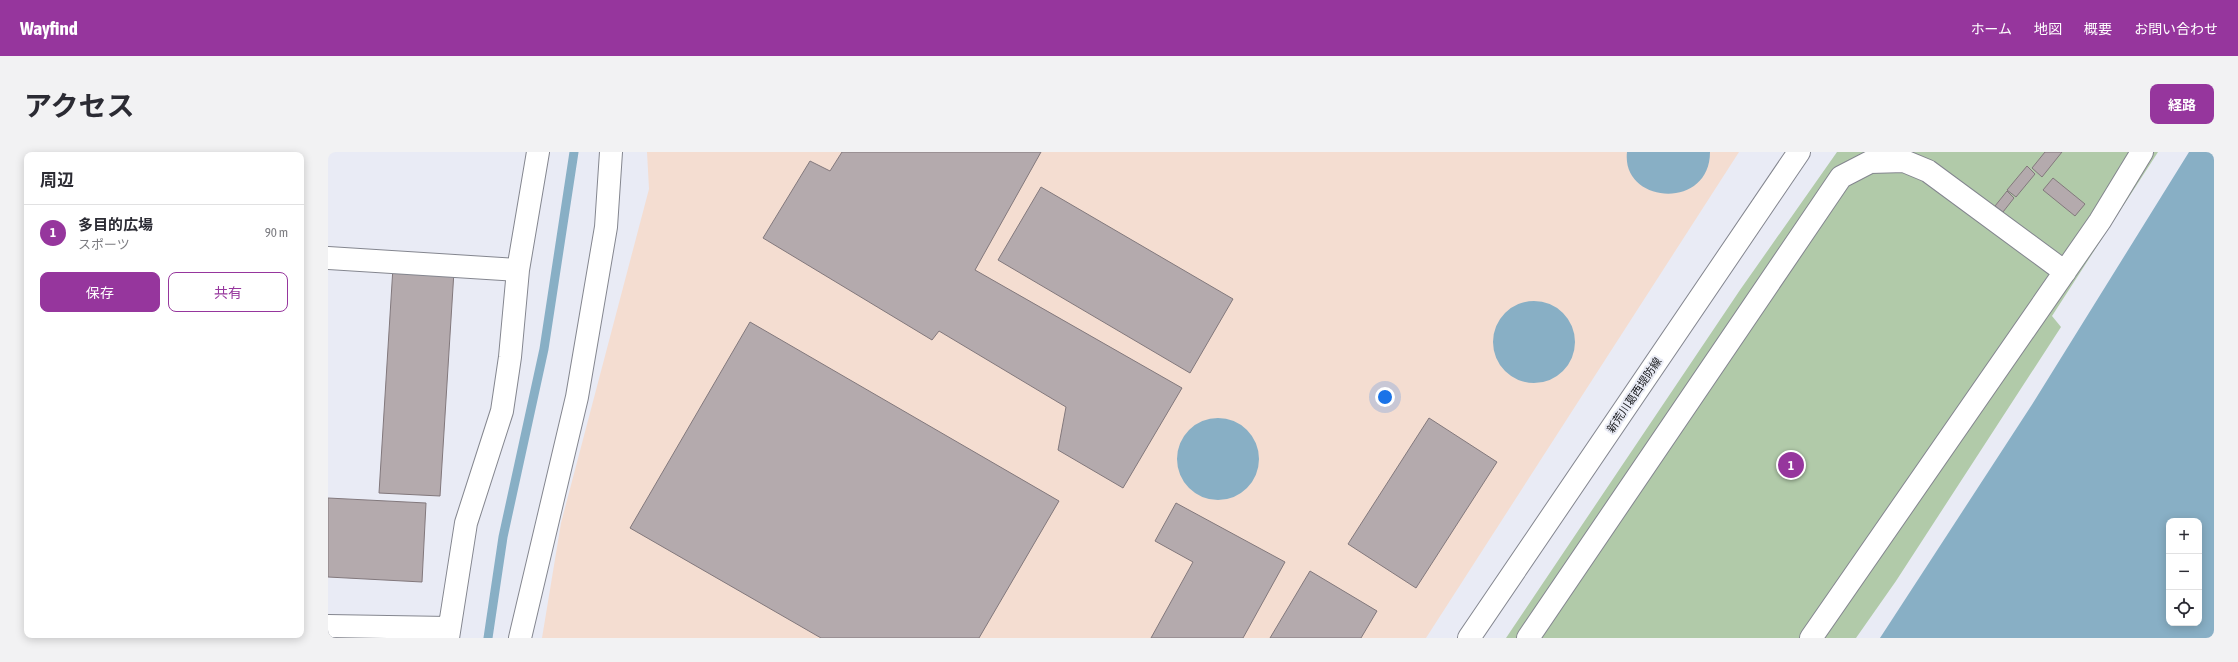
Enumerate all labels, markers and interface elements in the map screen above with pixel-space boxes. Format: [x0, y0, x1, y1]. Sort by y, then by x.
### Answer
text: Wayfind [20, 17, 78, 39]
text: ホーム [1970, 21, 2012, 37]
text: 地図 [2034, 21, 2062, 37]
text: 概要 [2084, 21, 2112, 37]
text: お問い合わせ [2134, 21, 2218, 37]
button: 経路 [2150, 84, 2214, 124]
text: アクセス [24, 90, 135, 122]
text: 周辺 [40, 170, 74, 190]
text: 多目的広場 [78, 216, 153, 233]
text: 1 [50, 225, 56, 240]
text: 90 m [265, 225, 288, 240]
text: スポーツ [78, 237, 130, 252]
button: 保存 [40, 272, 160, 312]
button: 共有 [168, 272, 288, 312]
street label: 新荒川葛西堤防線 [1604, 355, 1664, 435]
your location [1375, 387, 1395, 407]
pin: 1 [1778, 450, 1804, 480]
map controls [2166, 518, 2202, 626]
button: + [2166, 518, 2202, 554]
button: − [2166, 554, 2202, 590]
button: locate [2166, 590, 2202, 626]

